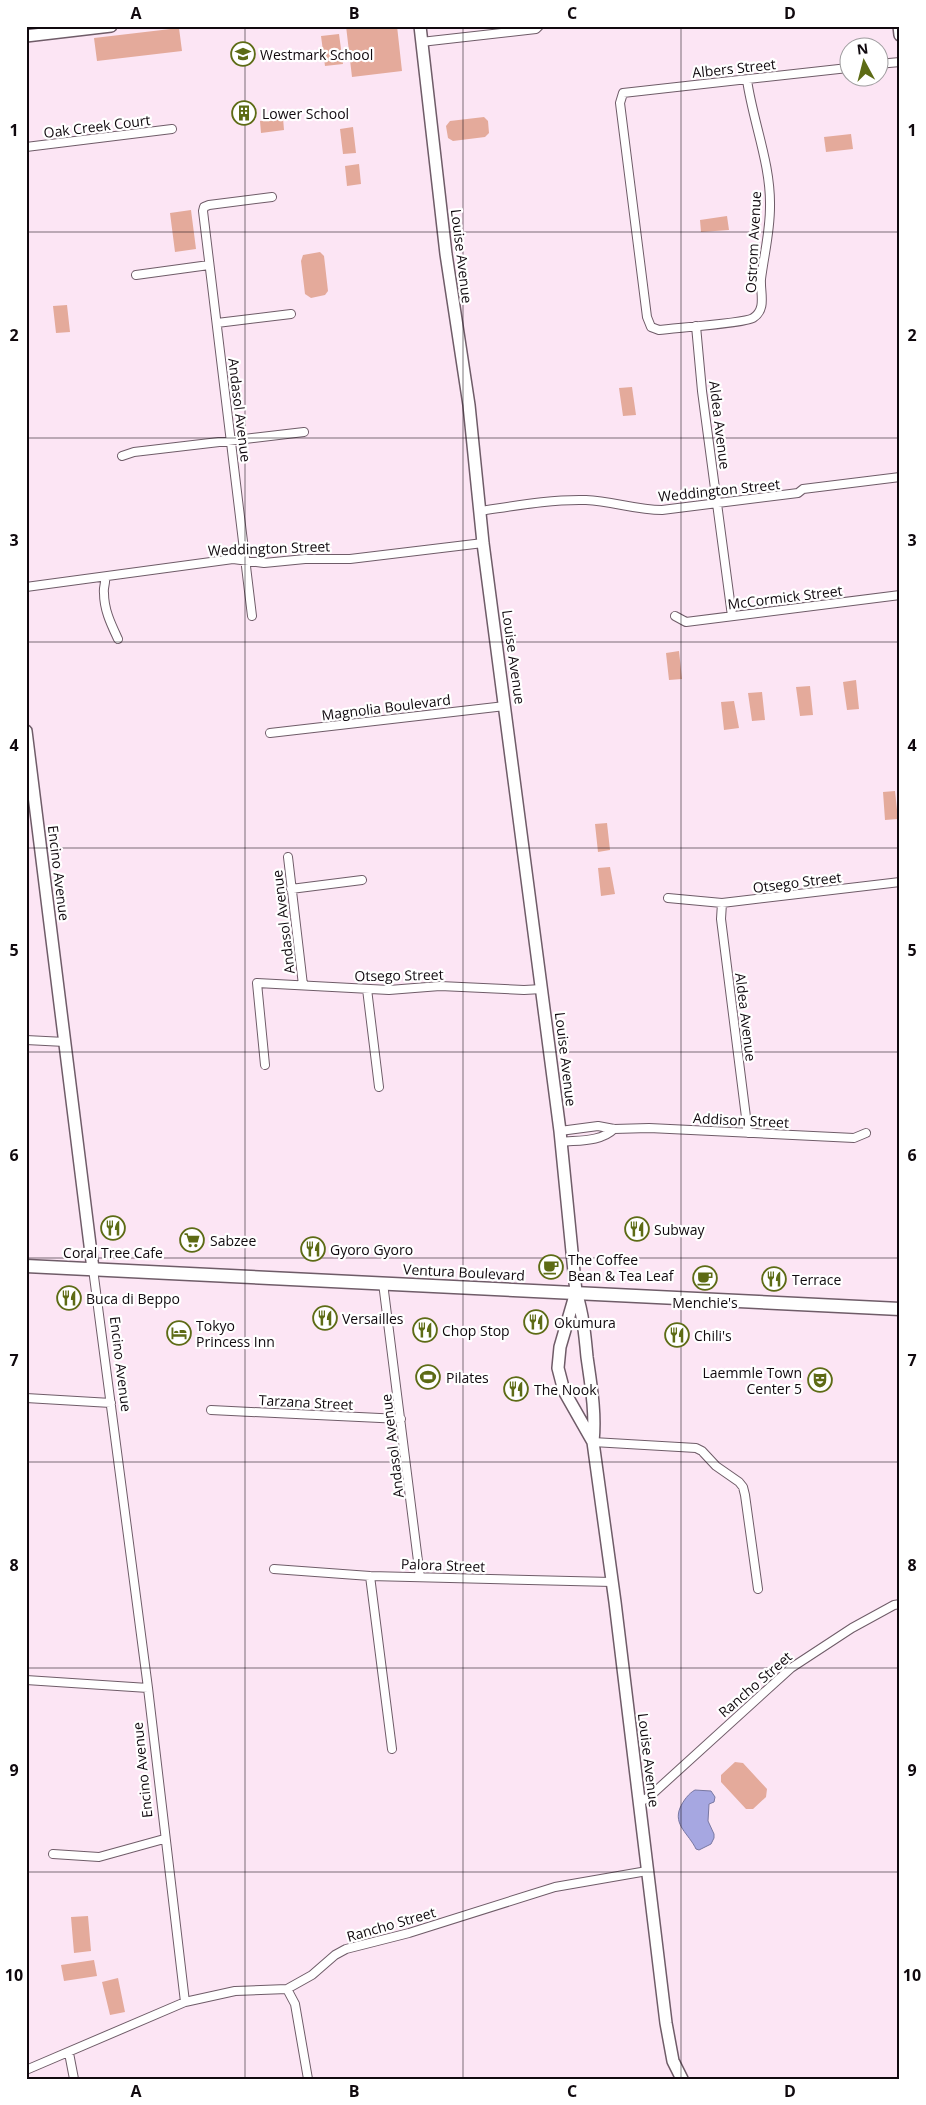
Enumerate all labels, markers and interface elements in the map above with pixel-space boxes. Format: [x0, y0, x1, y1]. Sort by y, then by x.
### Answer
text: A [130, 2, 142, 24]
text: B [349, 2, 359, 24]
text: C [567, 2, 577, 24]
text: D [784, 2, 796, 24]
north arrow [838, 38, 888, 88]
text: N [856, 38, 869, 59]
school or university icon: Westmark School [230, 41, 256, 67]
place label: Westmark School [260, 45, 373, 64]
street label: Albers Street [691, 54, 777, 82]
building icon: Lower School [231, 100, 257, 126]
place label: Lower School [262, 104, 349, 123]
street label: Oak Creek Court [43, 110, 151, 142]
text: 1 [9, 119, 19, 141]
text: 1 [907, 119, 917, 141]
street label: Ostrom Avenue [741, 190, 765, 293]
street label: Louise Avenue [447, 208, 477, 304]
text: 2 [9, 324, 19, 346]
text: 2 [907, 324, 917, 346]
street label: Andasol Avenue [224, 357, 256, 463]
street label: Aldea Avenue [705, 380, 735, 470]
street label: Weddington Street [657, 474, 781, 506]
text: 3 [9, 529, 19, 551]
text: 3 [907, 529, 917, 551]
street label: Weddington Street [208, 536, 330, 560]
street label: McCormick Street [726, 581, 844, 613]
street label: Louise Avenue [498, 609, 530, 705]
street label: Magnolia Boulevard [320, 690, 452, 724]
text: 4 [9, 734, 19, 756]
text: 4 [907, 734, 917, 756]
street label: Encino Avenue [44, 824, 74, 922]
street label: Otsego Street [752, 867, 842, 897]
street label: Andasol Avenue [267, 869, 299, 975]
text: 5 [9, 939, 19, 961]
text: 5 [907, 939, 917, 961]
street label: Otsego Street [354, 965, 444, 985]
street label: Aldea Avenue [731, 972, 761, 1062]
street label: Louise Avenue [551, 1011, 581, 1107]
street label: Addison Street [693, 1108, 789, 1132]
text: 6 [9, 1144, 19, 1166]
text: 6 [907, 1144, 917, 1166]
restaurant icon: Coral Tree Cafe [100, 1215, 126, 1241]
restaurant icon: Subway [624, 1216, 650, 1242]
place label: Subway [654, 1220, 705, 1239]
supermarket icon: Sabzee [179, 1227, 205, 1253]
place label: Sabzee [210, 1231, 256, 1250]
restaurant icon: Gyoro Gyoro [300, 1236, 326, 1262]
place label: Gyoro Gyoro [330, 1240, 413, 1259]
place label: Coral Tree Cafe [63, 1243, 163, 1262]
place label: The Coffee Bean & Tea Leaf [568, 1250, 675, 1285]
cafe icon: The Coffee Bean & Tea Leaf [538, 1254, 564, 1280]
street label: Ventura Boulevard [403, 1259, 525, 1285]
cafe icon: Menchie's [692, 1265, 718, 1291]
restaurant icon: Terrace [761, 1266, 787, 1292]
place label: Terrace [792, 1270, 842, 1289]
restaurant icon: Buca di Beppo [56, 1285, 82, 1311]
place label: Buca di Beppo [86, 1289, 180, 1308]
place label: Menchie's [672, 1293, 738, 1312]
restaurant icon: Versailles [312, 1305, 338, 1331]
place label: Versailles [342, 1309, 404, 1328]
restaurant icon: Okumura [523, 1309, 549, 1335]
place label: Okumura [554, 1313, 616, 1332]
street label: Encino Avenue [106, 1315, 136, 1413]
place label: Tokyo Princess Inn [196, 1316, 275, 1351]
restaurant icon: Chop Stop [412, 1317, 438, 1343]
hotel icon: Tokyo Princess Inn [166, 1320, 192, 1346]
place label: Chop Stop [442, 1321, 510, 1340]
restaurant icon: Chili's [664, 1322, 690, 1348]
place label: Chili's [694, 1326, 732, 1345]
text: 7 [9, 1349, 19, 1371]
text: 7 [907, 1349, 917, 1371]
place label: Laemmle Town Center 5 [703, 1363, 802, 1398]
sports icon: Pilates [415, 1364, 441, 1390]
theatre icon: Laemmle Town Center 5 [807, 1367, 833, 1393]
place label: Pilates [446, 1368, 489, 1387]
restaurant icon: The Nook [503, 1376, 529, 1402]
place label: The Nook [534, 1380, 597, 1399]
street label: Tarzana Street [258, 1390, 354, 1414]
street label: Andasol Avenue [376, 1393, 408, 1499]
text: 8 [9, 1554, 19, 1576]
street label: Palora Street [400, 1554, 486, 1576]
text: 8 [907, 1554, 917, 1576]
street label: Rancho Street [714, 1647, 796, 1721]
street label: Louise Avenue [634, 1712, 664, 1808]
street label: Encino Avenue [128, 1721, 156, 1819]
text: 9 [9, 1759, 19, 1781]
text: 9 [907, 1759, 917, 1781]
street label: Rancho Street [344, 1902, 438, 1946]
text: 10 [5, 1964, 23, 1986]
text: 10 [903, 1964, 921, 1986]
text: A [130, 2080, 142, 2102]
text: B [349, 2080, 359, 2102]
text: C [567, 2080, 577, 2102]
text: D [784, 2080, 796, 2102]

